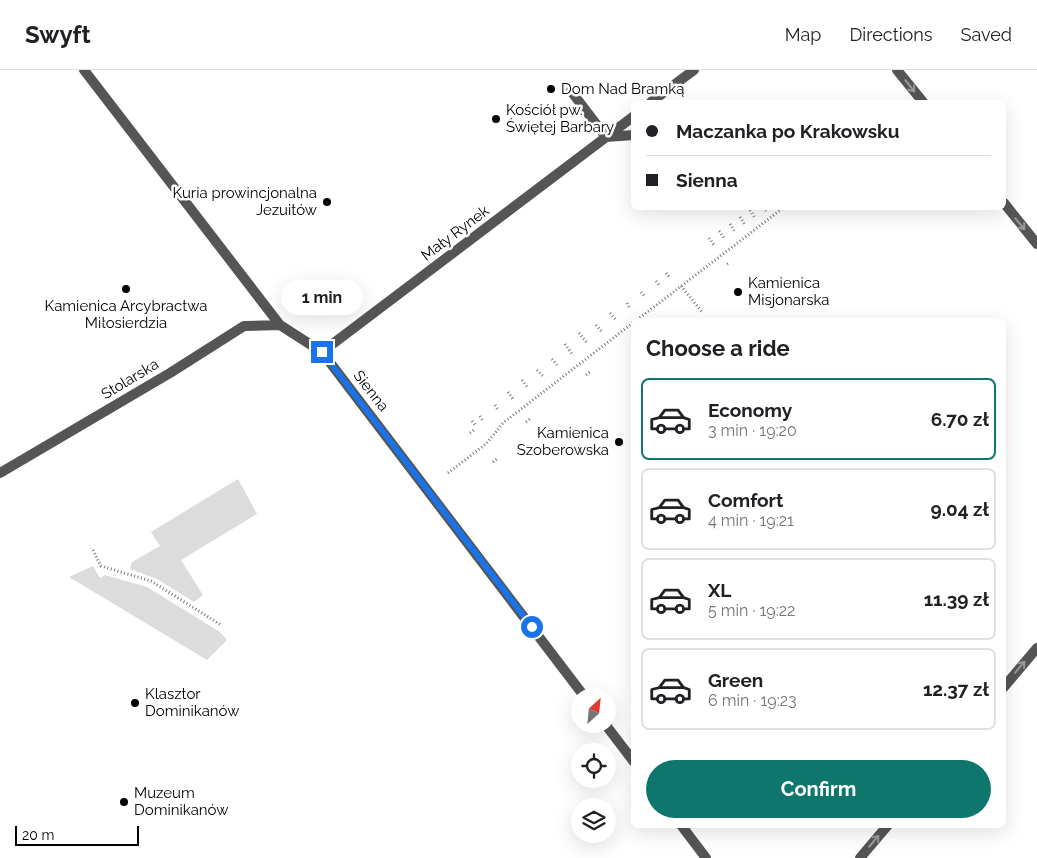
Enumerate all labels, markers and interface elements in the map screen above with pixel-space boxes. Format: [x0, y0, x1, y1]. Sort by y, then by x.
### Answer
text: Swyft [25, 20, 91, 49]
text: Map [785, 24, 821, 45]
text: Directions [849, 24, 933, 45]
text: Saved [961, 24, 1012, 45]
one-way arrow [905, 79, 915, 93]
place label: Dom Nad Bramką [561, 80, 684, 98]
marker: Dom Nad Bramką [545, 83, 557, 95]
place label: Kościół pw. Świętej Barbary [506, 101, 614, 136]
marker: Kościół pw. Świętej Barbary [490, 113, 502, 125]
text: Maczanka po Krakowsku [676, 120, 899, 142]
text: Sienna [676, 169, 738, 191]
place label: Kuria prowincjonalna Jezuitów [173, 184, 317, 219]
marker: Kuria prowincjonalna Jezuitów [321, 196, 333, 208]
street label: Mały Rynek [417, 202, 493, 264]
one-way arrow [1015, 217, 1026, 230]
place label: Kamienica Misjonarska [748, 274, 830, 309]
callout: 1 min [281, 280, 363, 314]
marker: Kamienica Arcybractwa Miłosierdzia [120, 283, 132, 295]
marker: Kamienica Misjonarska [732, 286, 744, 298]
text: 1 min [302, 288, 342, 307]
place label: Kamienica Arcybractwa Miłosierdzia [45, 297, 207, 332]
text: Choose a ride [646, 335, 790, 361]
route end [311, 341, 333, 363]
street label: Stolarska [98, 355, 162, 403]
street label: Sienna [349, 367, 393, 415]
icon: car [648, 397, 693, 442]
text: Economy [708, 399, 792, 421]
text: 6.70 zł [931, 408, 989, 430]
text: 3 min · 19:20 [708, 421, 797, 440]
place label: Kamienica Szoberowska [517, 424, 609, 459]
marker: Kamienica Szoberowska [613, 436, 625, 448]
icon: car [648, 487, 693, 532]
text: Comfort [708, 489, 783, 511]
text: 9.04 zł [931, 498, 989, 520]
text: 4 min · 19:21 [708, 511, 794, 530]
icon: car [648, 577, 693, 622]
text: XL [708, 579, 731, 601]
text: 11.39 zł [924, 588, 989, 610]
text: 5 min · 19:22 [708, 601, 795, 620]
route start [521, 616, 543, 638]
one-way arrow [1015, 661, 1026, 674]
icon: car [648, 667, 693, 712]
text: Green [708, 669, 763, 691]
text: 12.37 zł [923, 678, 989, 700]
place label: Klasztor Dominikanów [145, 685, 239, 720]
north arrow [571, 688, 616, 732]
map controls [571, 688, 616, 843]
text: 6 min · 19:23 [708, 691, 797, 710]
marker: Klasztor Dominikanów [129, 697, 141, 709]
button: locate [571, 743, 616, 788]
button: Confirm [646, 760, 991, 818]
place label: Muzeum Dominikanów [134, 784, 228, 819]
marker: Muzeum Dominikanów [118, 796, 130, 808]
button: layers [571, 798, 616, 843]
scale bar [15, 823, 139, 846]
text: 20 m [22, 827, 54, 843]
one-way arrow [868, 835, 879, 848]

